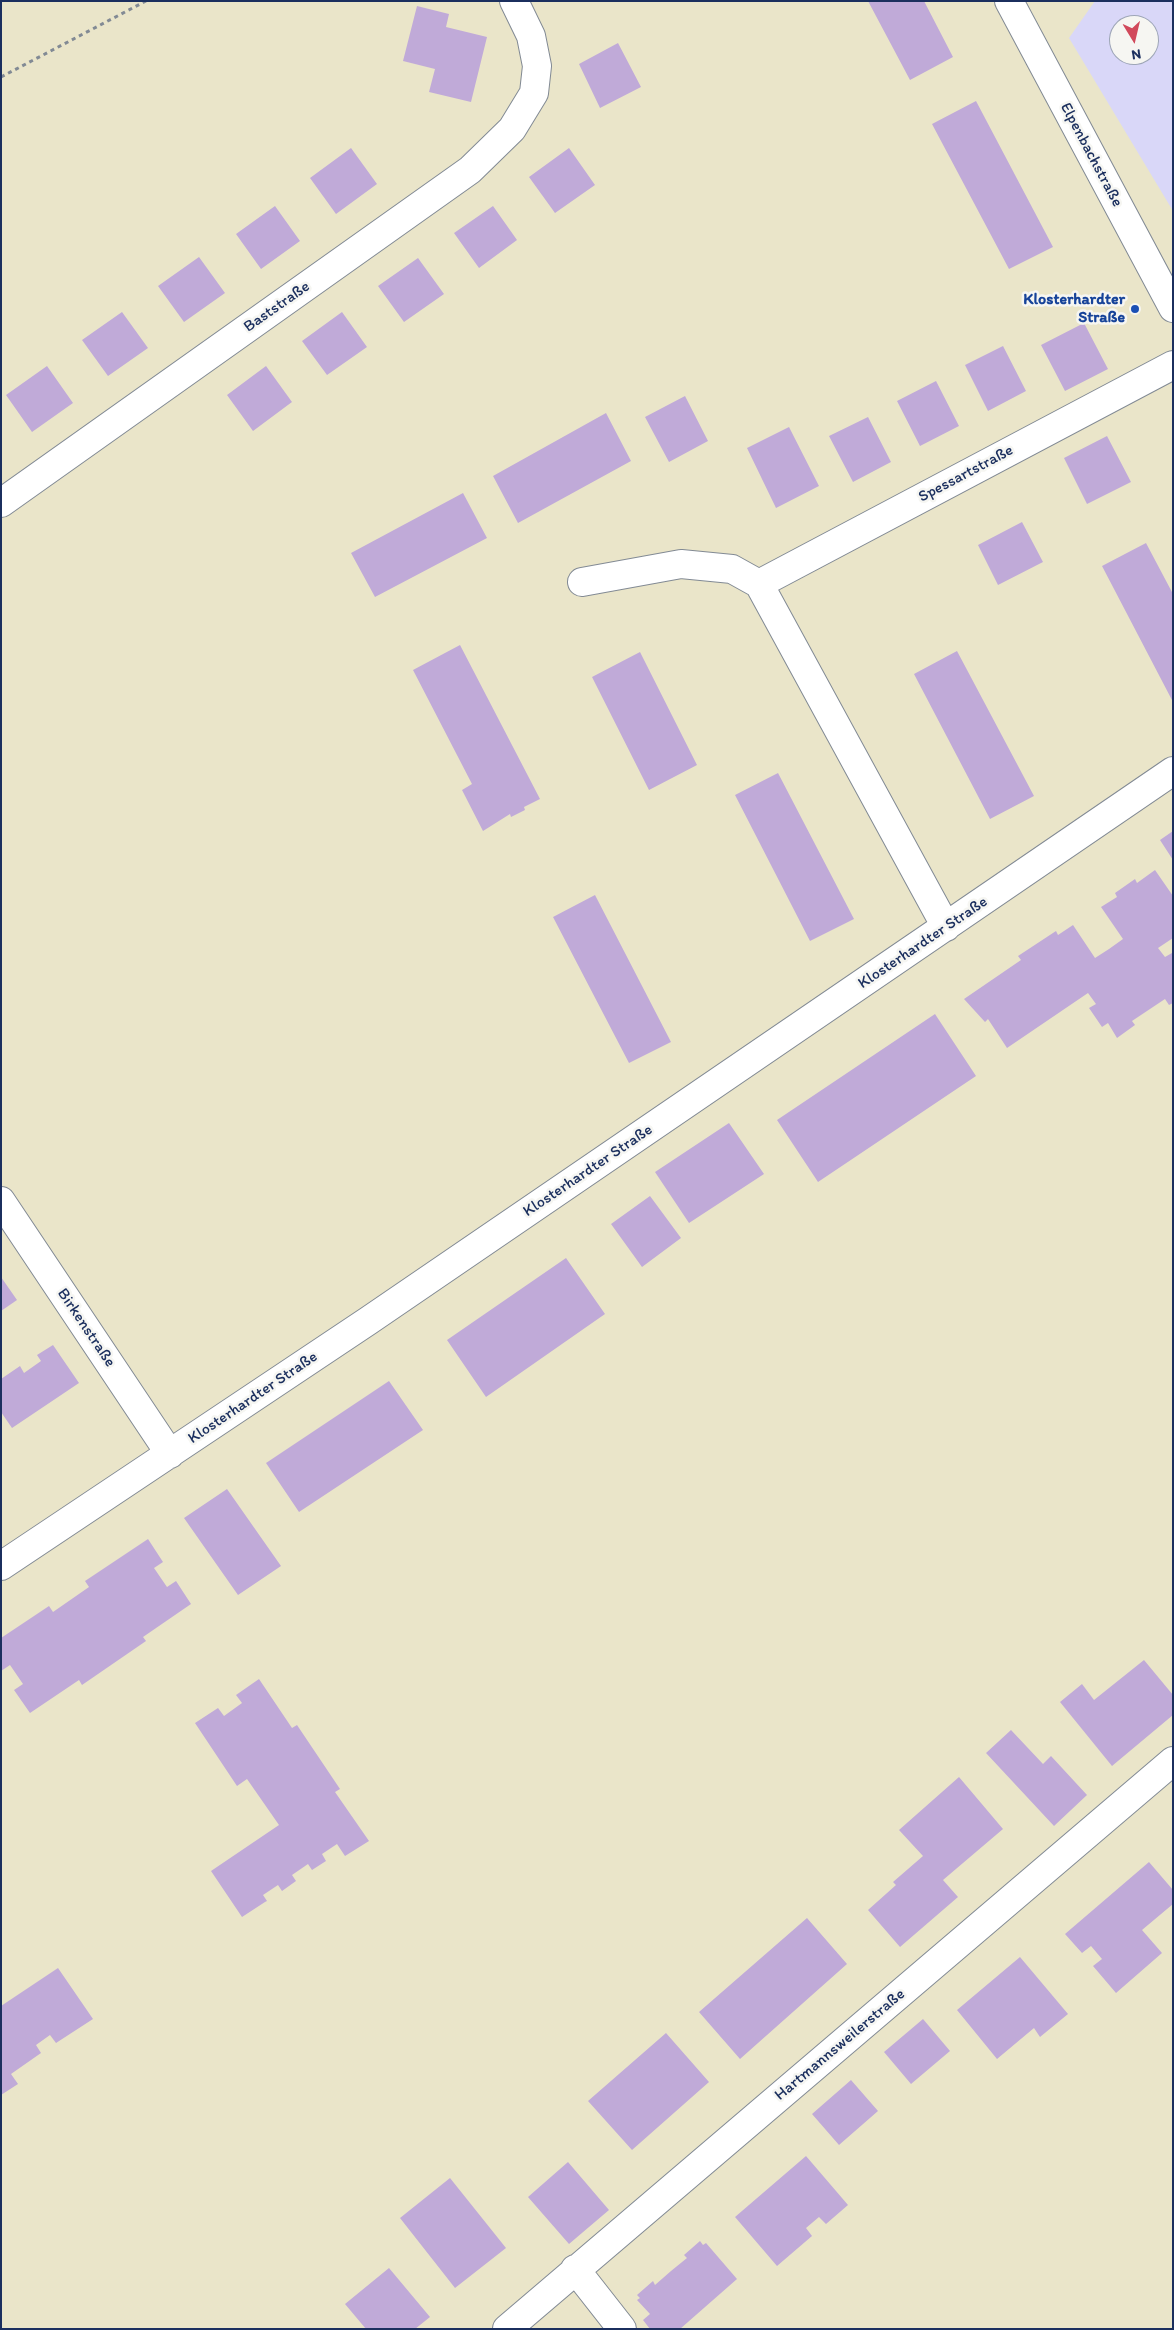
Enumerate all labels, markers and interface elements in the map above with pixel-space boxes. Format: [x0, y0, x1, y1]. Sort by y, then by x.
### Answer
north arrow [1109, 15, 1159, 65]
text: N [1130, 45, 1142, 63]
street label: Elpenbachstraße [1055, 100, 1127, 210]
street label: Baststraße [240, 277, 314, 337]
place label: Klosterhardter Straße [1023, 290, 1125, 328]
marker: Klosterhardter Straße [1129, 303, 1141, 315]
street label: Spessartstraße [915, 441, 1017, 507]
street label: Klosterhardter Straße [855, 893, 991, 993]
street label: Klosterhardter Straße [520, 1121, 656, 1221]
street label: Birkenstraße [53, 1285, 119, 1371]
street label: Klosterhardter Straße [185, 1348, 321, 1448]
street label: Hartmannsweilerstraße [771, 1985, 909, 2105]

